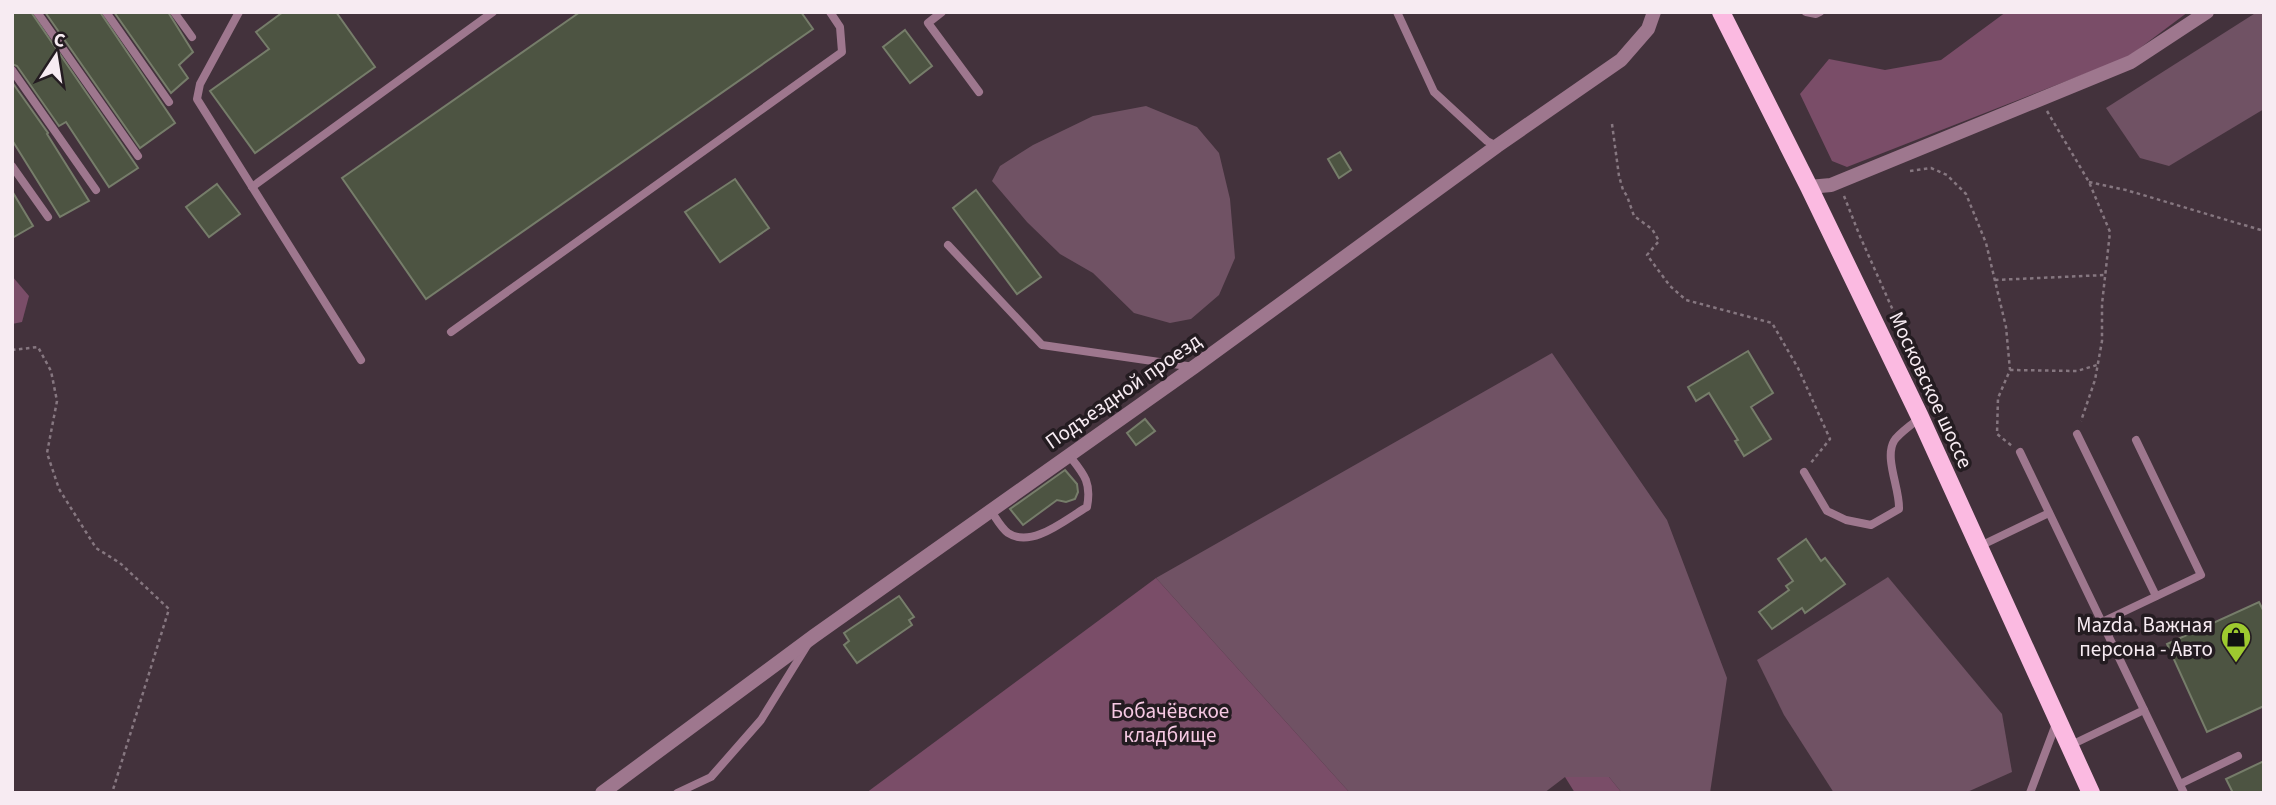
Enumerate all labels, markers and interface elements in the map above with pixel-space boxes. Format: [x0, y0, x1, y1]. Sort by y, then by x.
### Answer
north arrow [21, 21, 91, 91]
text: С [51, 26, 67, 55]
street label: Московское шоссе [1882, 307, 1980, 473]
street label: Подъездной проезд [1039, 326, 1207, 456]
place label: Mazda. Важная персона - Авто [2076, 610, 2213, 664]
shop icon: Mazda. Важная персона - Авто [2219, 620, 2253, 664]
park label: Бобачёвское кладбище [1111, 696, 1229, 750]

